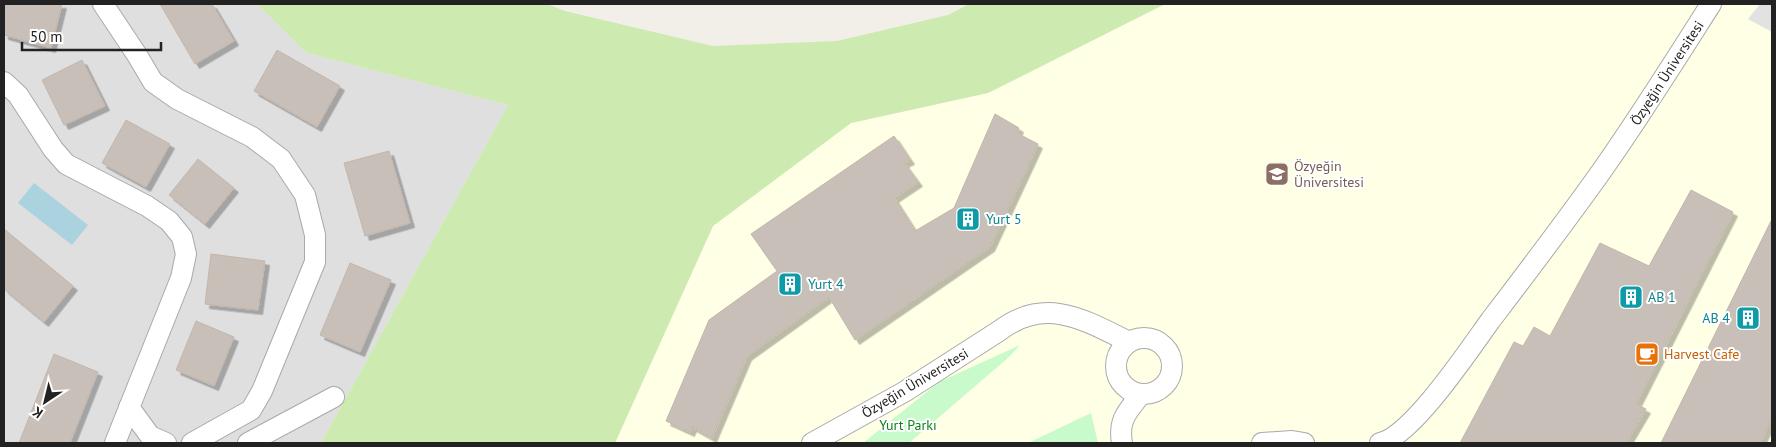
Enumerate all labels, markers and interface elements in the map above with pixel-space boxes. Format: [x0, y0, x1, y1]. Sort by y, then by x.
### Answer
street label: Özyeğin Üniversitesi [1626, 17, 1708, 129]
scale bar [22, 20, 161, 52]
text: 50 m [30, 27, 63, 46]
place label: Özyeğin Üniversitesi [1294, 157, 1364, 191]
school or university icon: Özyeğin Üniversitesi [1264, 161, 1290, 187]
building icon: Yurt 5 [955, 206, 981, 232]
place label: Yurt 5 [986, 210, 1022, 228]
building icon: Yurt 4 [777, 271, 803, 297]
place label: Yurt 4 [808, 275, 844, 293]
building icon: AB 1 [1618, 284, 1644, 310]
place label: AB 1 [1648, 288, 1676, 306]
building icon: AB 4 [1735, 305, 1761, 331]
place label: AB 4 [1702, 309, 1730, 327]
cafe icon: Harvest Cafe [1634, 341, 1660, 367]
street label: Özyeğin Üniversitesi [858, 344, 972, 422]
place label: Harvest Cafe [1664, 345, 1739, 363]
north arrow [20, 377, 70, 427]
text: K [29, 403, 46, 423]
park label: Yurt Parkı [879, 416, 937, 434]

